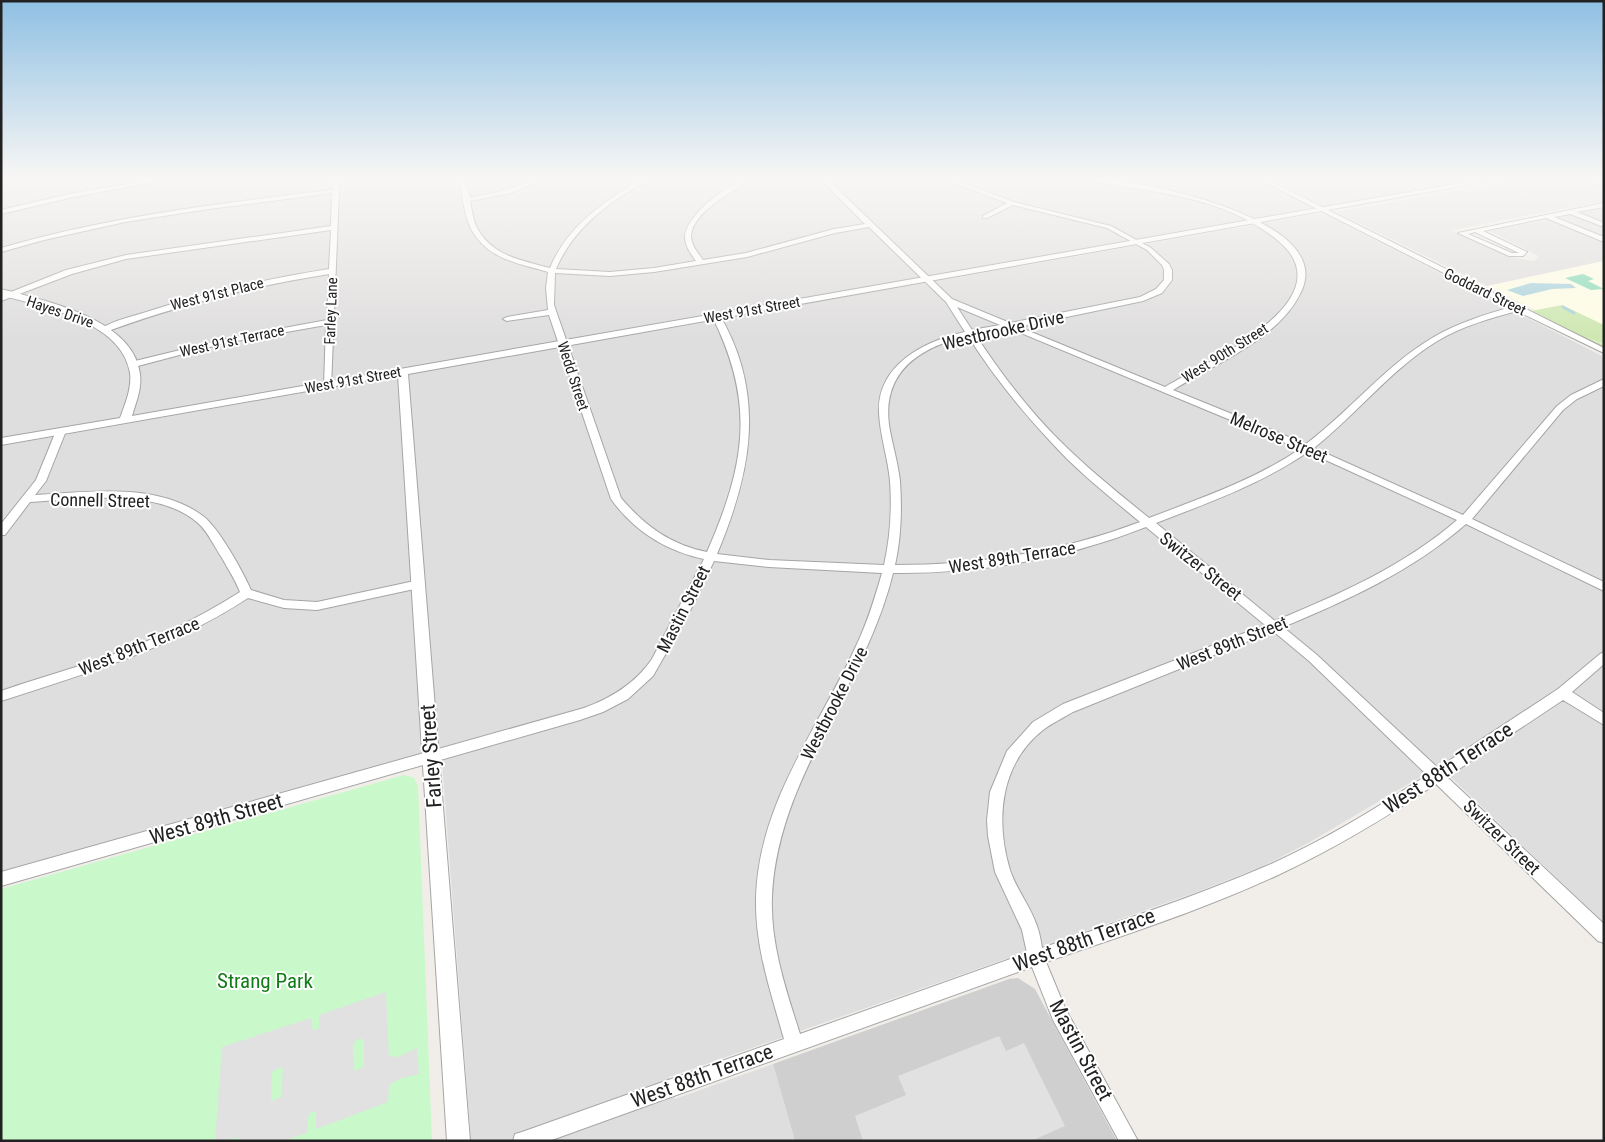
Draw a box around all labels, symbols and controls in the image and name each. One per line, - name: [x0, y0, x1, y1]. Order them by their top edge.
- street label: Goddard Street: [1441, 264, 1529, 320]
- street label: West 91st Place: [169, 274, 265, 314]
- street label: Farley Lane: [321, 277, 341, 345]
- street label: Hayes Drive: [24, 292, 96, 332]
- street label: West 91st Street: [702, 293, 802, 327]
- street label: Westbrooke Drive: [940, 306, 1066, 354]
- street label: West 90th Street: [1179, 319, 1271, 387]
- street label: West 91st Terrace: [178, 321, 286, 361]
- street label: Wedd Street: [553, 339, 593, 413]
- street label: West 91st Street: [303, 363, 403, 397]
- street label: Melrose Street: [1227, 407, 1331, 467]
- street label: Connell Street: [50, 489, 150, 511]
- street label: Switzer Street: [1156, 527, 1246, 605]
- street label: West 89th Terrace: [947, 537, 1077, 577]
- street label: Mastin Street: [652, 562, 714, 656]
- street label: West 89th Street: [1174, 611, 1290, 675]
- street label: West 89th Terrace: [76, 612, 202, 680]
- street label: Westbrooke Drive: [796, 643, 872, 763]
- street label: Farley Street: [415, 704, 447, 808]
- street label: West 88th Terrace: [1379, 717, 1517, 819]
- street label: West 89th Street: [147, 789, 285, 849]
- street label: Switzer Street: [1459, 795, 1545, 879]
- street label: West 88th Terrace: [1010, 903, 1158, 977]
- park label: Strang Park: [217, 969, 314, 993]
- street label: Mastin Street: [1044, 995, 1118, 1105]
- street label: West 88th Terrace: [628, 1039, 776, 1113]

